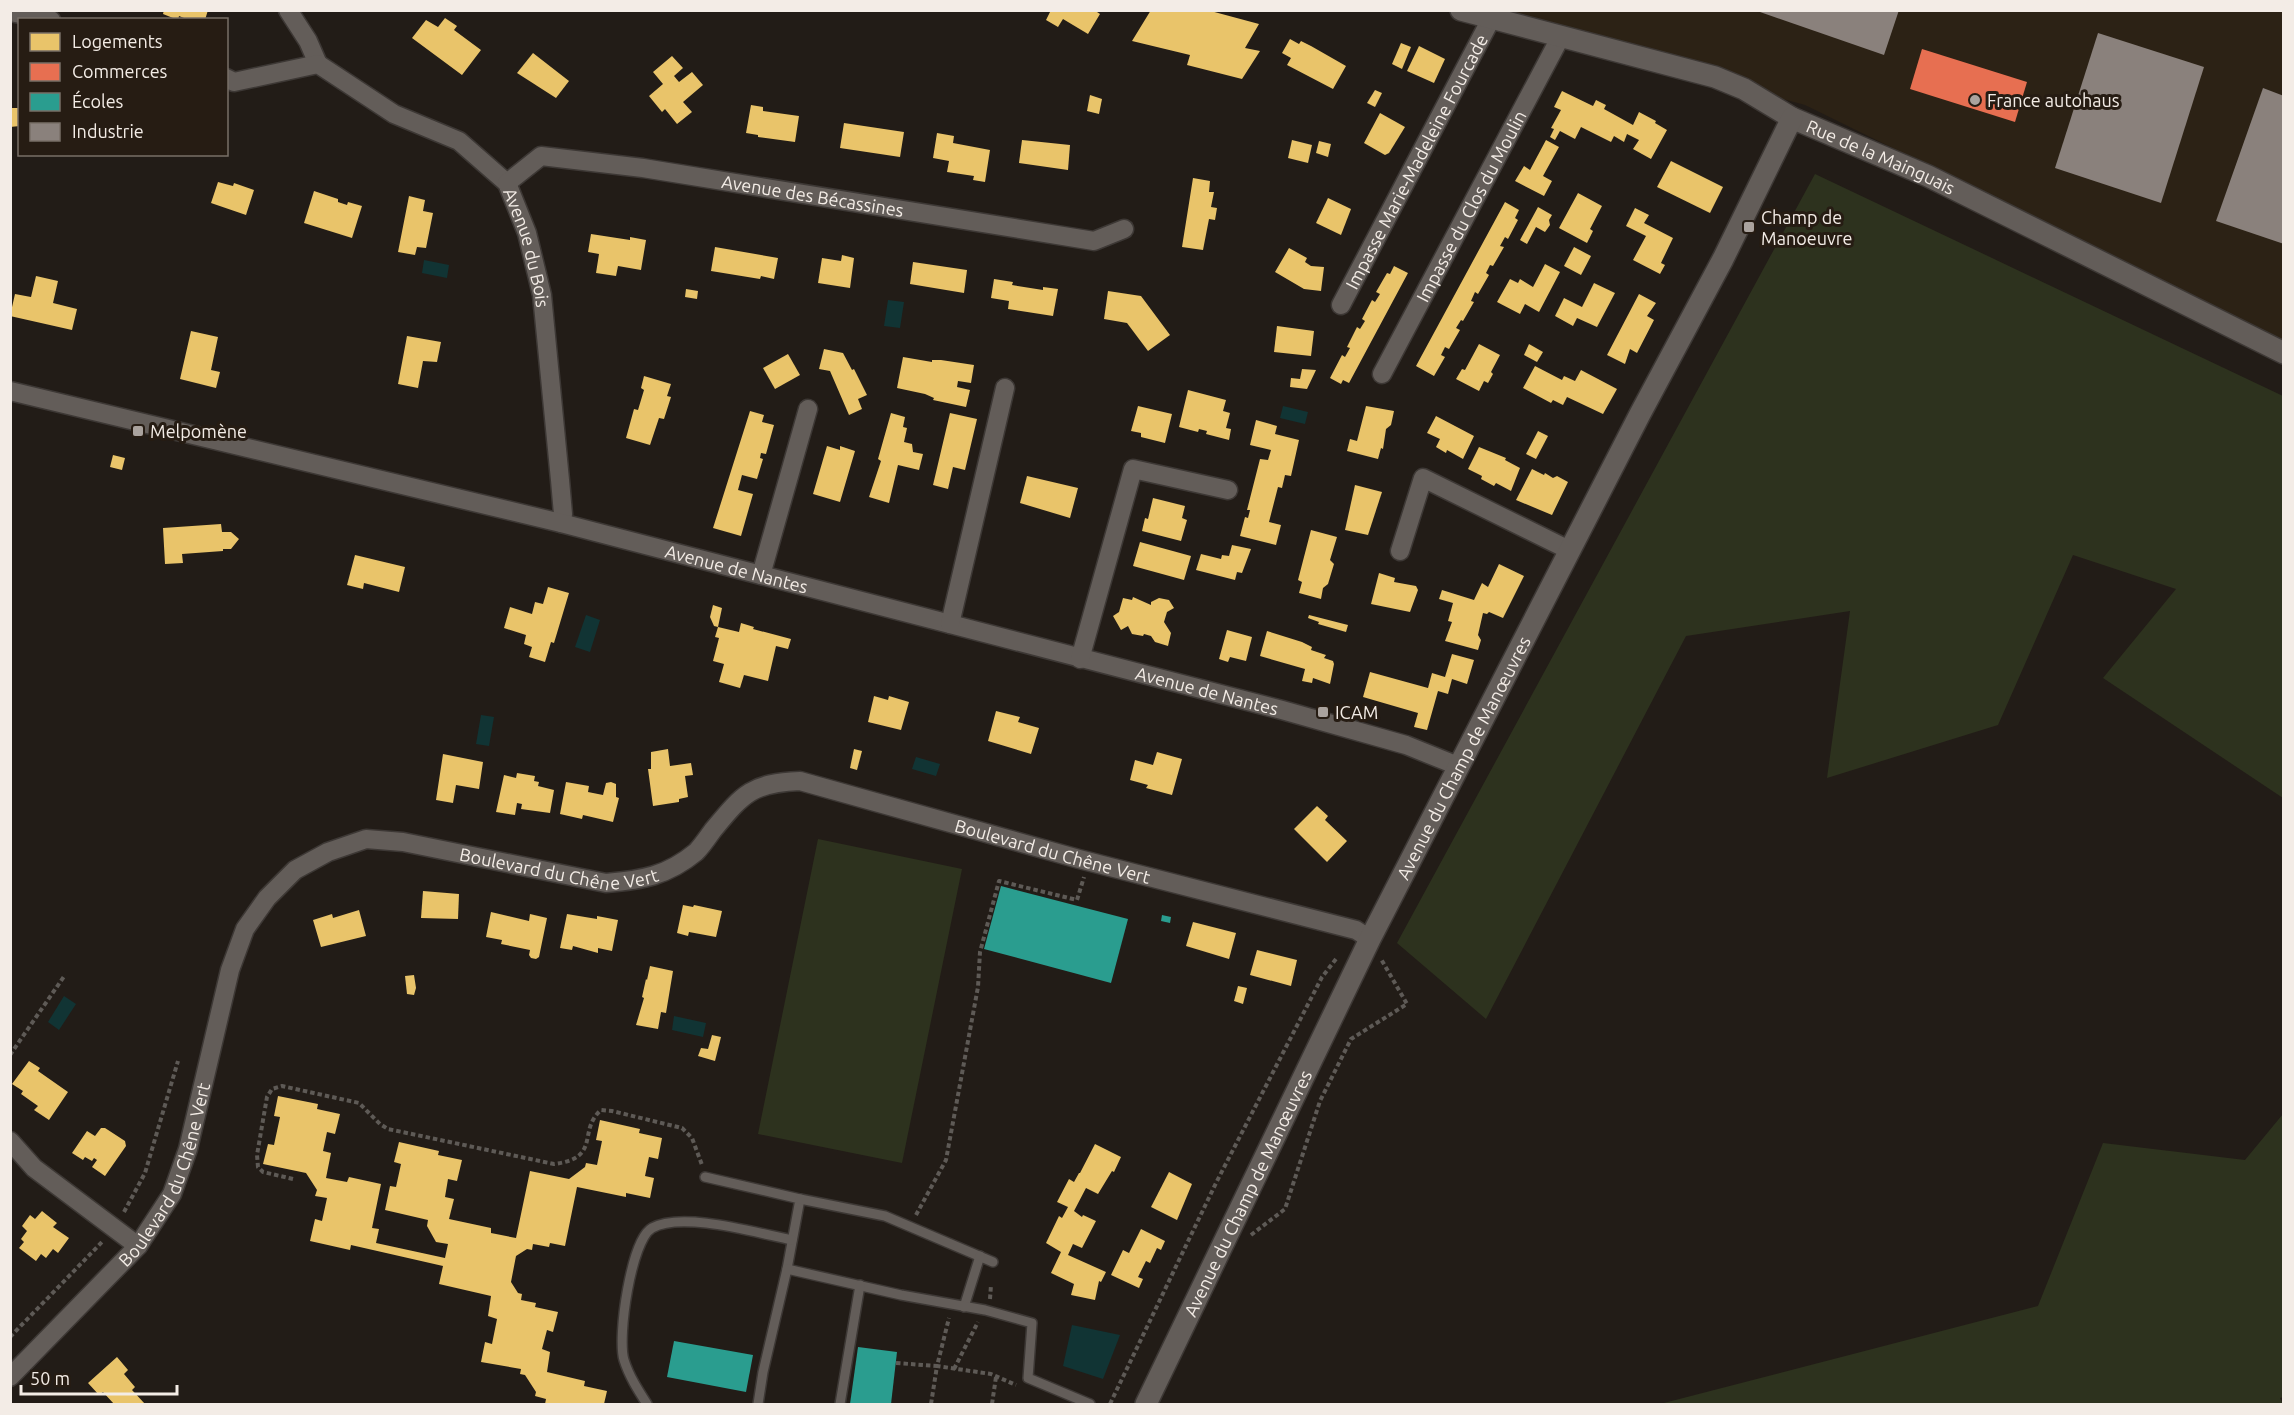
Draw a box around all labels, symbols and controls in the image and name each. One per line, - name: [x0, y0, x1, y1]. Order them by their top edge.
- legend: [18, 18, 228, 156]
- text: Logements: [72, 31, 163, 51]
- street label: Impasse Marie-Madeleine Fourcade: [1341, 31, 1491, 292]
- text: Commerces: [72, 61, 168, 81]
- text: Écoles: [72, 90, 124, 111]
- place label: France autohaus: [1987, 90, 2120, 110]
- marker: France autohaus: [1968, 93, 1982, 107]
- street label: Impasse du Clos du Moulin: [1412, 107, 1530, 305]
- street label: Rue de la Mainguais: [1804, 115, 1959, 198]
- text: Industrie: [72, 121, 144, 141]
- street label: Avenue des Bécassines: [720, 171, 905, 220]
- street label: Avenue du Bois: [500, 185, 553, 308]
- place label: Champ de Manoeuvre: [1761, 207, 1852, 248]
- marker: Champ de Manoeuvre: [1742, 220, 1756, 234]
- place label: Melpomène: [150, 421, 247, 441]
- marker: Melpomène: [131, 424, 145, 438]
- street label: Avenue de Nantes: [663, 541, 810, 597]
- street label: Avenue du Champ de Manœuvres: [1392, 633, 1534, 883]
- street label: Avenue de Nantes: [1134, 663, 1281, 719]
- place label: ICAM: [1335, 702, 1378, 722]
- marker: ICAM: [1316, 705, 1330, 719]
- street label: Boulevard du Chêne Vert: [953, 815, 1152, 887]
- street label: Boulevard du Chêne Vert: [458, 844, 661, 894]
- street label: Avenue du Champ de Manœuvres: [1180, 1067, 1315, 1320]
- street label: Boulevard du Chêne Vert: [114, 1081, 213, 1270]
- scale bar: [21, 1358, 177, 1396]
- text: 50 m: [30, 1368, 70, 1388]

